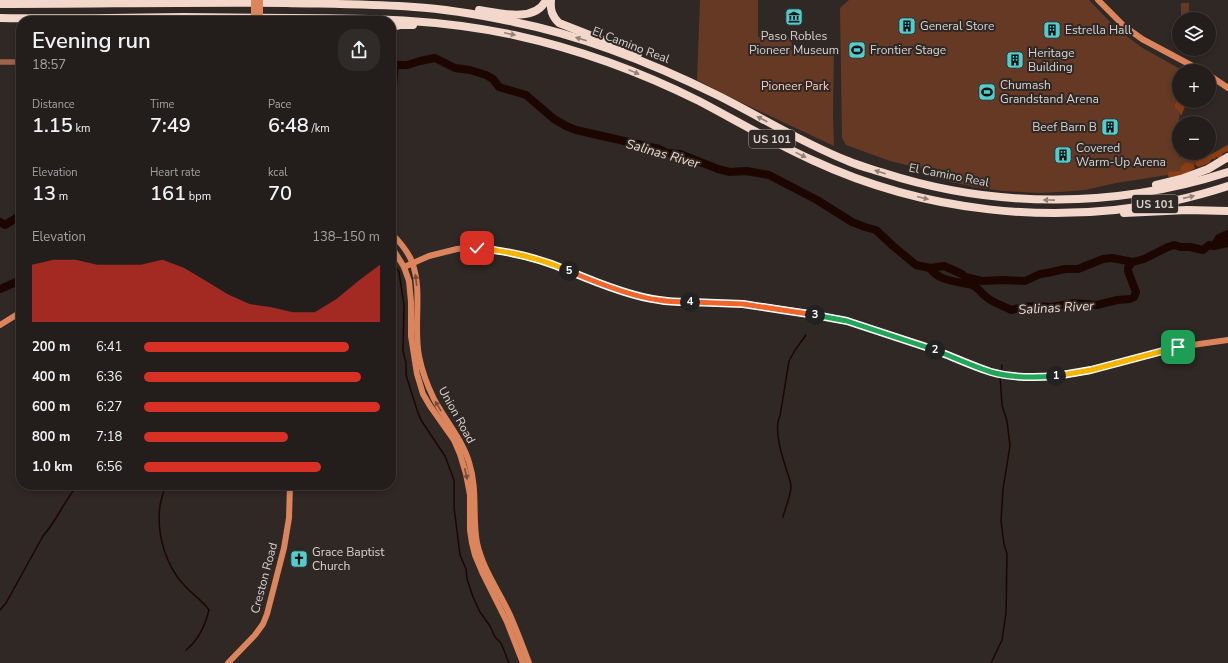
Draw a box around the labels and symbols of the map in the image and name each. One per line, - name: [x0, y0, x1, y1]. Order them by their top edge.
- museum icon: Paso Robles Pioneer Museum: [784, 7, 804, 27]
- building icon: General Store: [897, 16, 917, 36]
- place label: General Store: [920, 18, 994, 34]
- building icon: Estrella Hall: [1042, 20, 1062, 40]
- place label: Estrella Hall: [1065, 22, 1132, 38]
- street label: El Camino Real: [590, 23, 672, 67]
- place label: Paso Robles Pioneer Museum: [749, 28, 839, 58]
- one-way arrow: [504, 32, 516, 38]
- one-way arrow: [574, 36, 586, 42]
- sports icon: Frontier Stage: [847, 40, 867, 60]
- place label: Frontier Stage: [870, 42, 946, 58]
- place label: Heritage Building: [1028, 45, 1075, 75]
- building icon: Heritage Building: [1005, 50, 1025, 70]
- one-way arrow: [629, 69, 640, 75]
- place label: Chumash Grandstand Arena: [1000, 77, 1099, 107]
- park label: Pioneer Park: [761, 78, 830, 94]
- sports icon: Chumash Grandstand Arena: [977, 82, 997, 102]
- one-way arrow: [756, 116, 768, 123]
- building icon: Beef Barn B: [1100, 117, 1120, 137]
- place label: Beef Barn B: [1032, 119, 1097, 135]
- road number: US 101: [749, 130, 795, 148]
- water label: Salinas River: [624, 135, 702, 173]
- place label: Covered Warm-Up Arena: [1076, 140, 1166, 170]
- building icon: Covered Warm-Up Arena: [1053, 145, 1073, 165]
- one-way arrow: [795, 152, 806, 158]
- street label: El Camino Real: [907, 159, 991, 191]
- one-way arrow: [874, 169, 886, 175]
- one-way arrow: [1183, 194, 1195, 200]
- one-way arrow: [917, 195, 929, 201]
- road number: US 101: [1132, 195, 1178, 213]
- one-way arrow: [1043, 196, 1055, 203]
- pin: [460, 231, 494, 265]
- pin: 5: [559, 261, 579, 281]
- one-way arrow: [413, 274, 419, 286]
- pin: 4: [680, 292, 700, 312]
- water label: Salinas River: [1018, 297, 1095, 319]
- pin: 3: [805, 305, 825, 325]
- pin: [1161, 330, 1195, 364]
- pin: 2: [925, 340, 945, 360]
- pin: 1: [1046, 366, 1066, 386]
- street label: Union Road: [435, 384, 479, 446]
- one-way arrow: [434, 401, 442, 411]
- one-way arrow: [463, 468, 469, 480]
- street label: Creston Road: [247, 541, 281, 615]
- place label: Grace Baptist Church: [312, 544, 385, 574]
- church icon: Grace Baptist Church: [289, 549, 309, 569]

